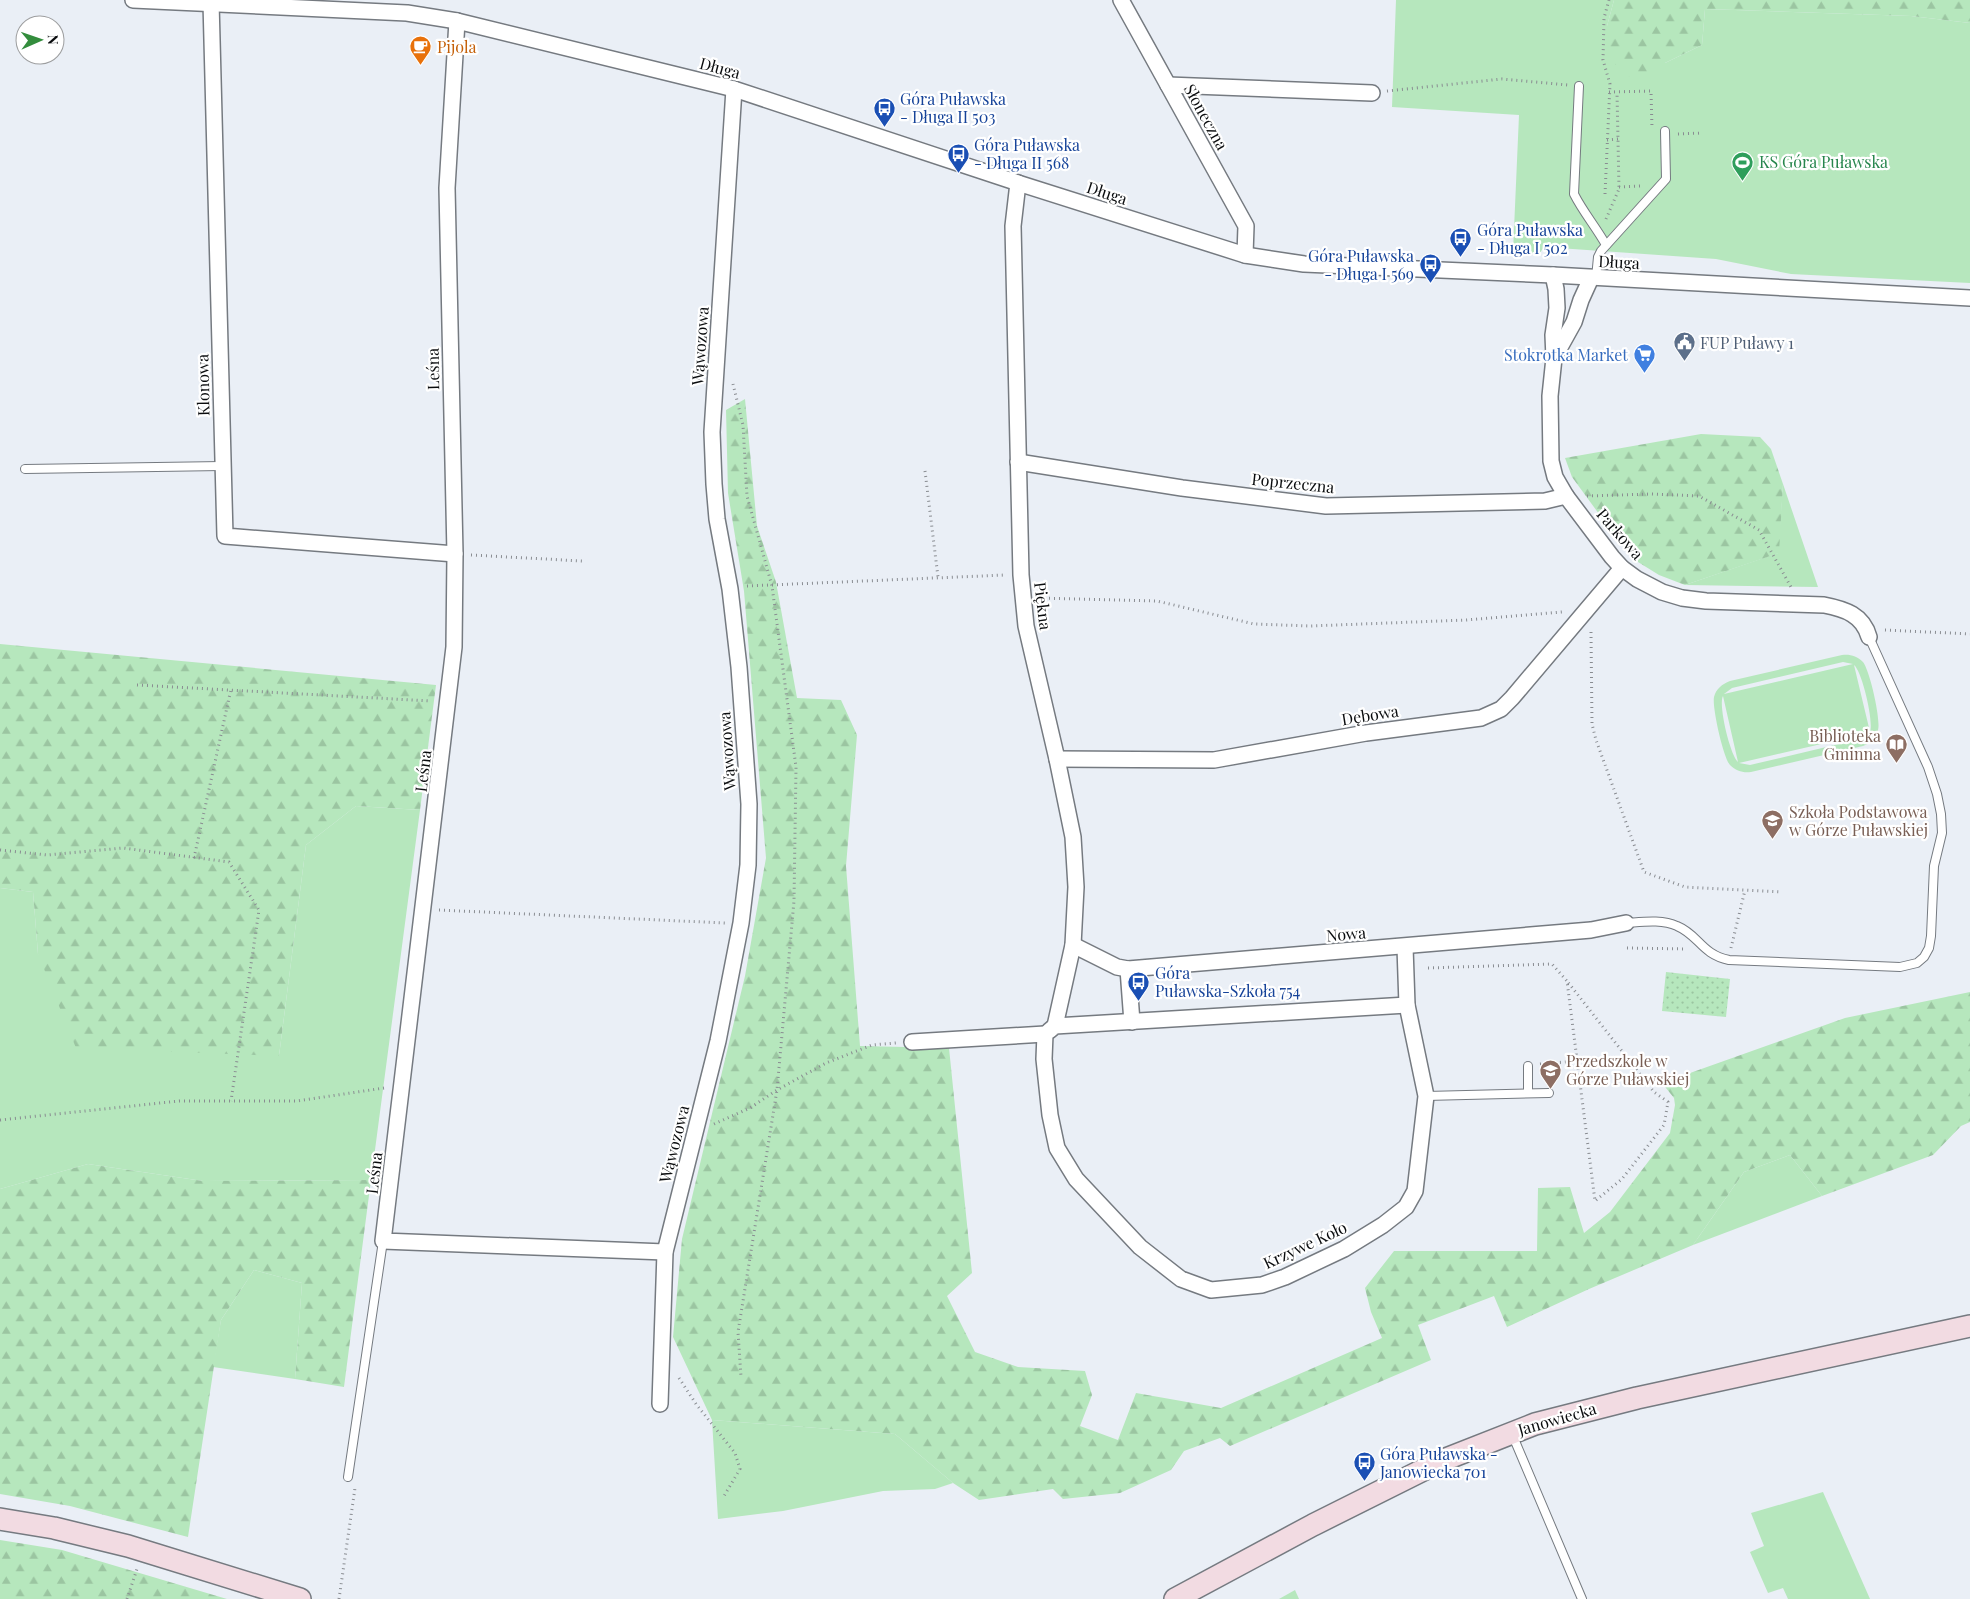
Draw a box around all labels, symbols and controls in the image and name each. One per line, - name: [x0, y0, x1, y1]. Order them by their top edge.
- north arrow: [15, 15, 65, 65]
- text: N: [44, 34, 63, 45]
- cafe icon: Pijola: [409, 35, 433, 66]
- place label: Pijola: [437, 36, 477, 57]
- street label: Długa: [697, 52, 743, 83]
- street label: Słoneczna: [1180, 80, 1233, 154]
- place label: Góra Puławska - Długa II 503: [900, 88, 1006, 127]
- bus stop icon: Góra Puławska - Długa II 503: [872, 96, 896, 127]
- place label: Góra Puławska - Długa II 568: [974, 134, 1080, 173]
- bus stop icon: Góra Puławska - Długa II 568: [946, 142, 970, 173]
- sports icon: KS Góra Puławska: [1731, 150, 1755, 181]
- place label: KS Góra Puławska: [1759, 151, 1888, 172]
- street label: Długa: [1084, 176, 1130, 209]
- place label: Góra Puławska - Długa I 502: [1477, 219, 1583, 258]
- bus stop icon: Góra Puławska - Długa I 502: [1449, 227, 1473, 258]
- place label: Góra Puławska - Długa I 569: [1308, 245, 1414, 284]
- street label: Długa: [1598, 250, 1640, 273]
- bus stop icon: Góra Puławska - Długa I 569: [1418, 253, 1442, 284]
- street label: Wąwozowa: [686, 306, 713, 387]
- public building icon: FUP Puławy 1: [1672, 331, 1696, 362]
- place label: FUP Puławy 1: [1700, 332, 1794, 353]
- supermarket icon: Stokrotka Market: [1632, 343, 1656, 374]
- place label: Stokrotka Market: [1504, 344, 1628, 365]
- street label: Leśna: [422, 348, 443, 390]
- street label: Klonowa: [191, 354, 214, 416]
- street label: Poprzeczna: [1251, 468, 1335, 497]
- street label: Parkowa: [1592, 504, 1648, 564]
- street label: Piękna: [1030, 581, 1057, 631]
- street label: Dębowa: [1340, 700, 1400, 729]
- street label: Wąwozowa: [713, 711, 740, 792]
- place label: Biblioteka Gminna: [1809, 725, 1881, 764]
- library icon: Biblioteka Gminna: [1885, 733, 1909, 764]
- street label: Leśna: [410, 749, 435, 793]
- place label: Szkoła Podstawowa w Górze Puławskiej: [1789, 801, 1928, 840]
- school or university icon: Szkoła Podstawowa w Górze Puławskiej: [1761, 809, 1785, 840]
- street label: Nowa: [1325, 921, 1367, 946]
- place label: Góra Puławska-Szkoła 754: [1155, 962, 1301, 1001]
- bus stop icon: Góra Puławska-Szkoła 754: [1127, 970, 1151, 1001]
- place label: Przedszkole w Górze Puławskiej: [1566, 1050, 1689, 1089]
- school or university icon: Przedszkole w Górze Puławskiej: [1538, 1058, 1562, 1089]
- street label: Wąwozowa: [654, 1103, 693, 1186]
- street label: Leśna: [361, 1151, 386, 1195]
- street label: Krzywe Koło: [1260, 1216, 1350, 1273]
- street label: Janowiecka: [1514, 1397, 1598, 1440]
- place label: Góra Puławska - Janowiecka 701: [1379, 1443, 1498, 1482]
- bus stop icon: Góra Puławska - Janowiecka 701: [1352, 1451, 1376, 1482]

